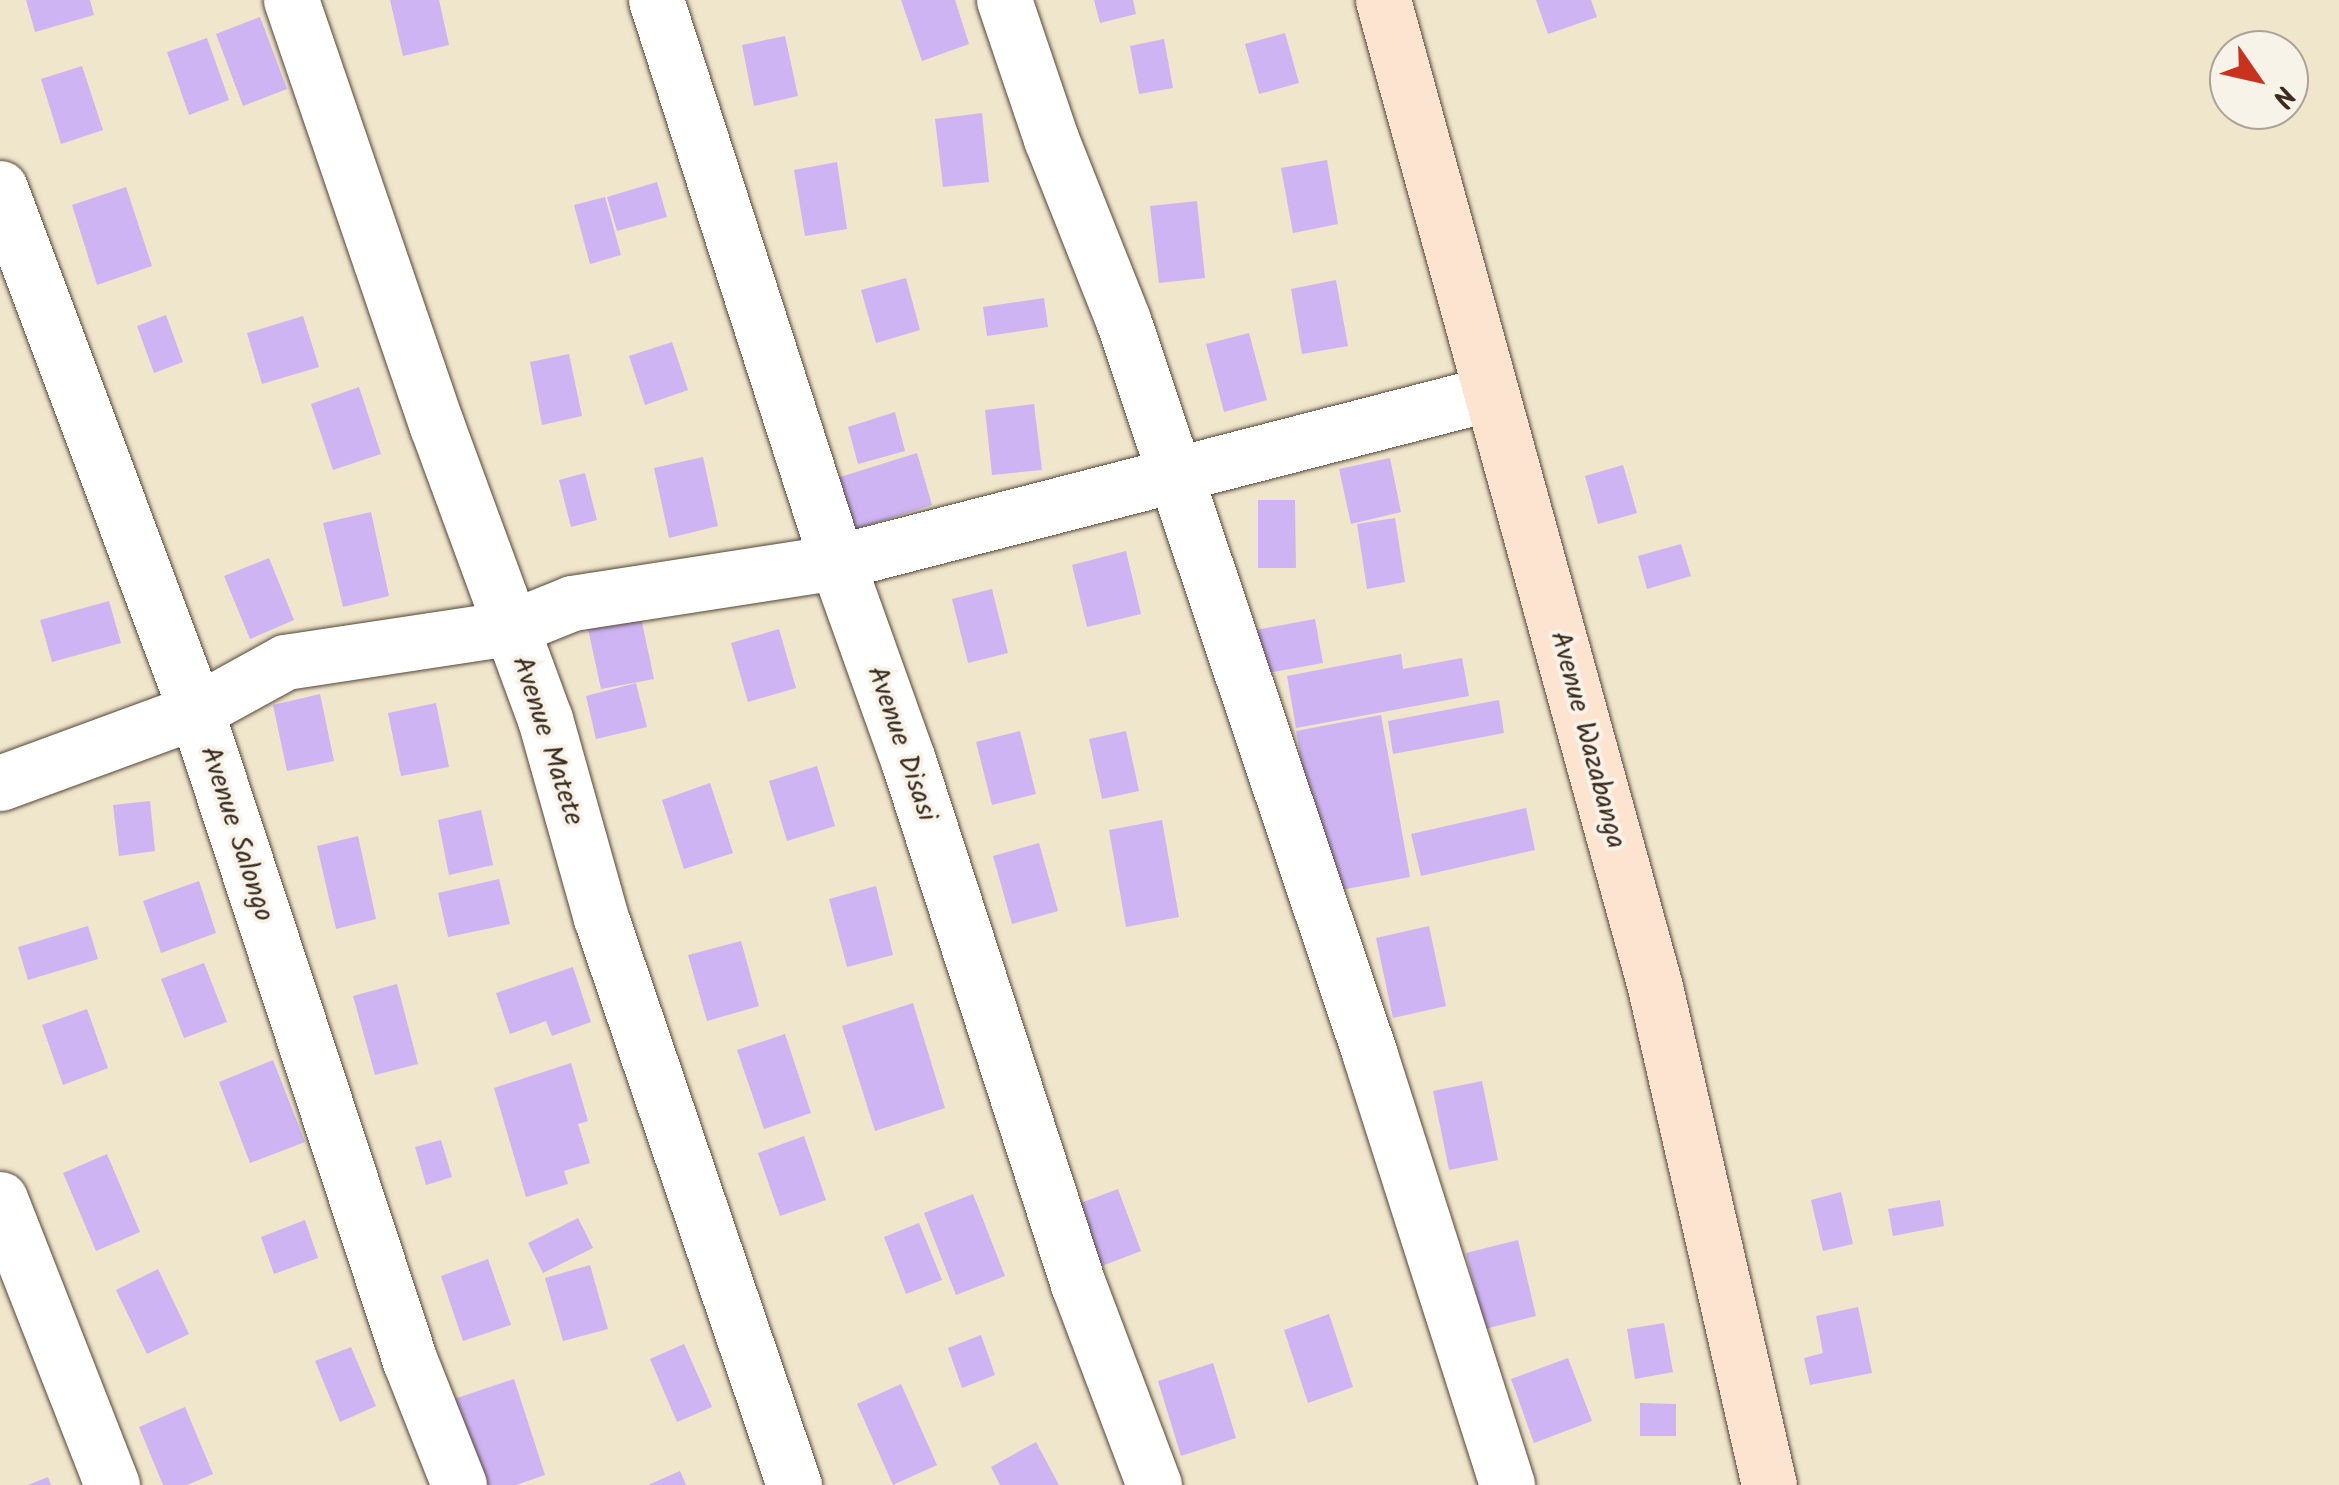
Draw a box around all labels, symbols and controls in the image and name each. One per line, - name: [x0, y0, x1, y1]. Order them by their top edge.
- north arrow: [2209, 30, 2309, 130]
- text: N: [2259, 76, 2306, 116]
- street label: Avenue Wazabanga: [1542, 628, 1632, 852]
- street label: Avenue Matete: [504, 652, 590, 830]
- street label: Avenue Disasi: [859, 662, 943, 826]
- street label: Avenue Salongo: [192, 742, 280, 926]

